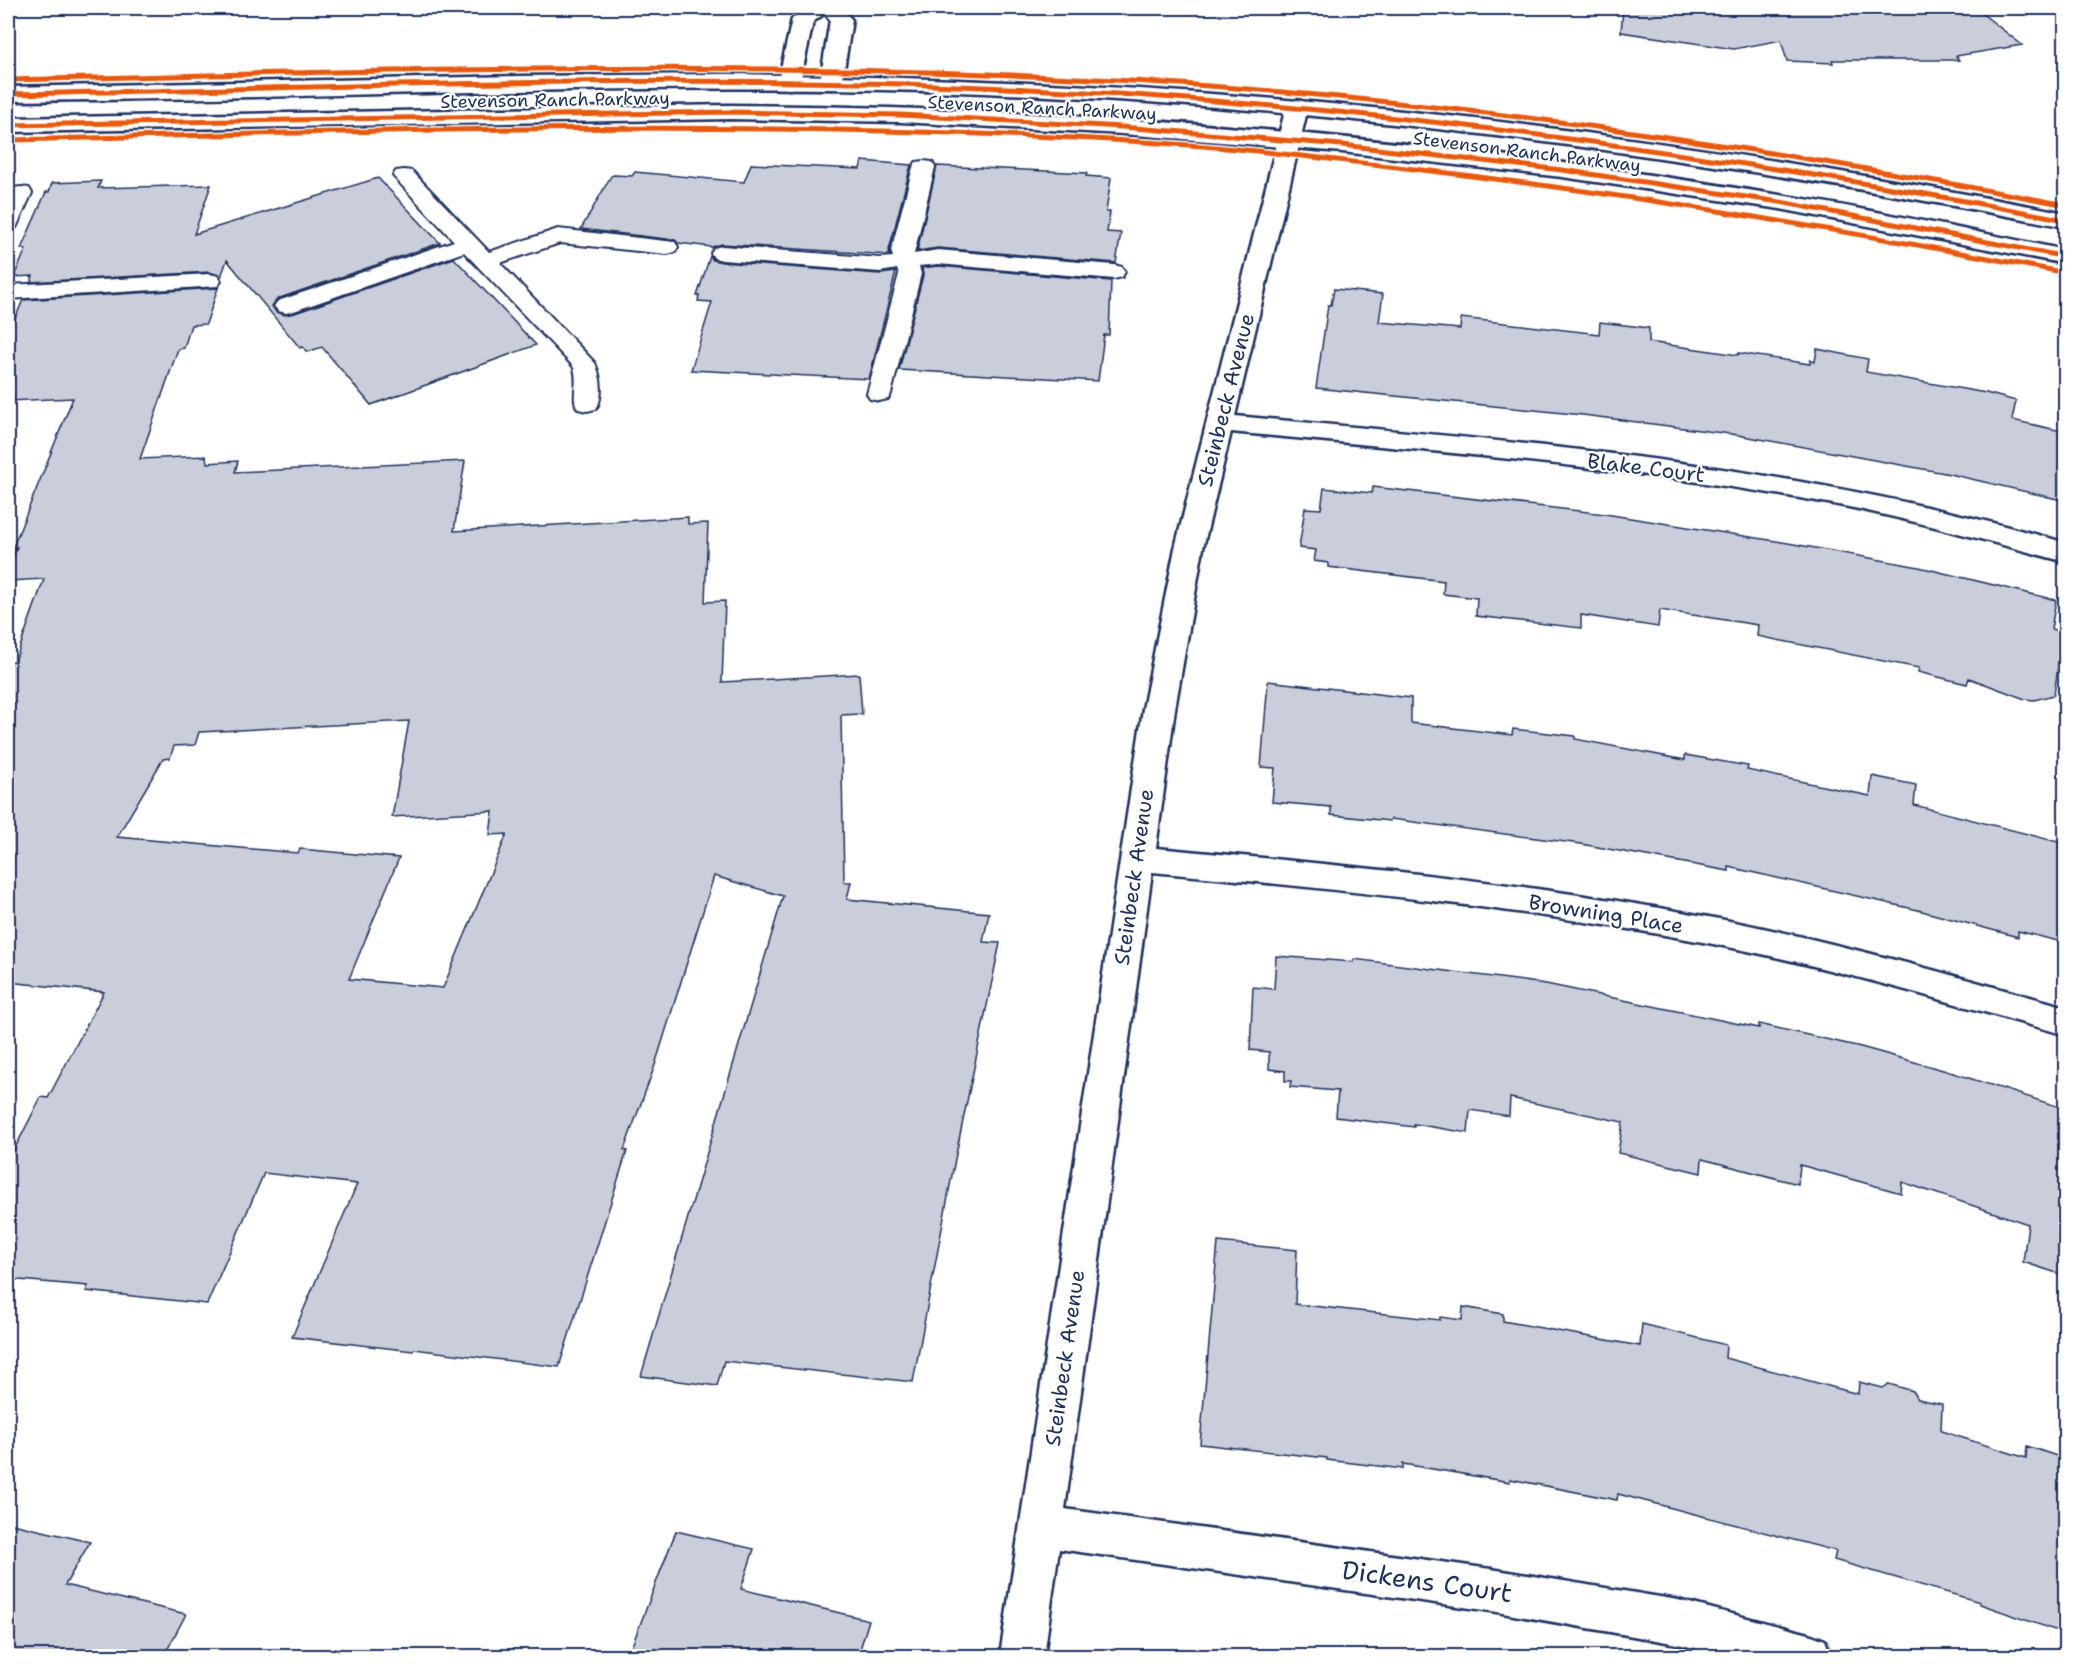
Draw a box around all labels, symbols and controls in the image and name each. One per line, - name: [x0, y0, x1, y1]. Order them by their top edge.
- street label: Stevenson Ranch Parkway: [440, 86, 670, 114]
- street label: Stevenson Ranch Parkway: [927, 90, 1157, 126]
- street label: Stevenson Ranch Parkway: [1412, 126, 1642, 178]
- street label: Steinbeck Avenue: [1191, 310, 1261, 490]
- street label: Blake Court: [1586, 447, 1706, 489]
- street label: Steinbeck Avenue: [1108, 787, 1160, 967]
- street label: Browning Place: [1527, 888, 1685, 940]
- street label: Steinbeck Avenue: [1039, 1268, 1091, 1448]
- street label: Dickens Court: [1340, 1552, 1514, 1610]

